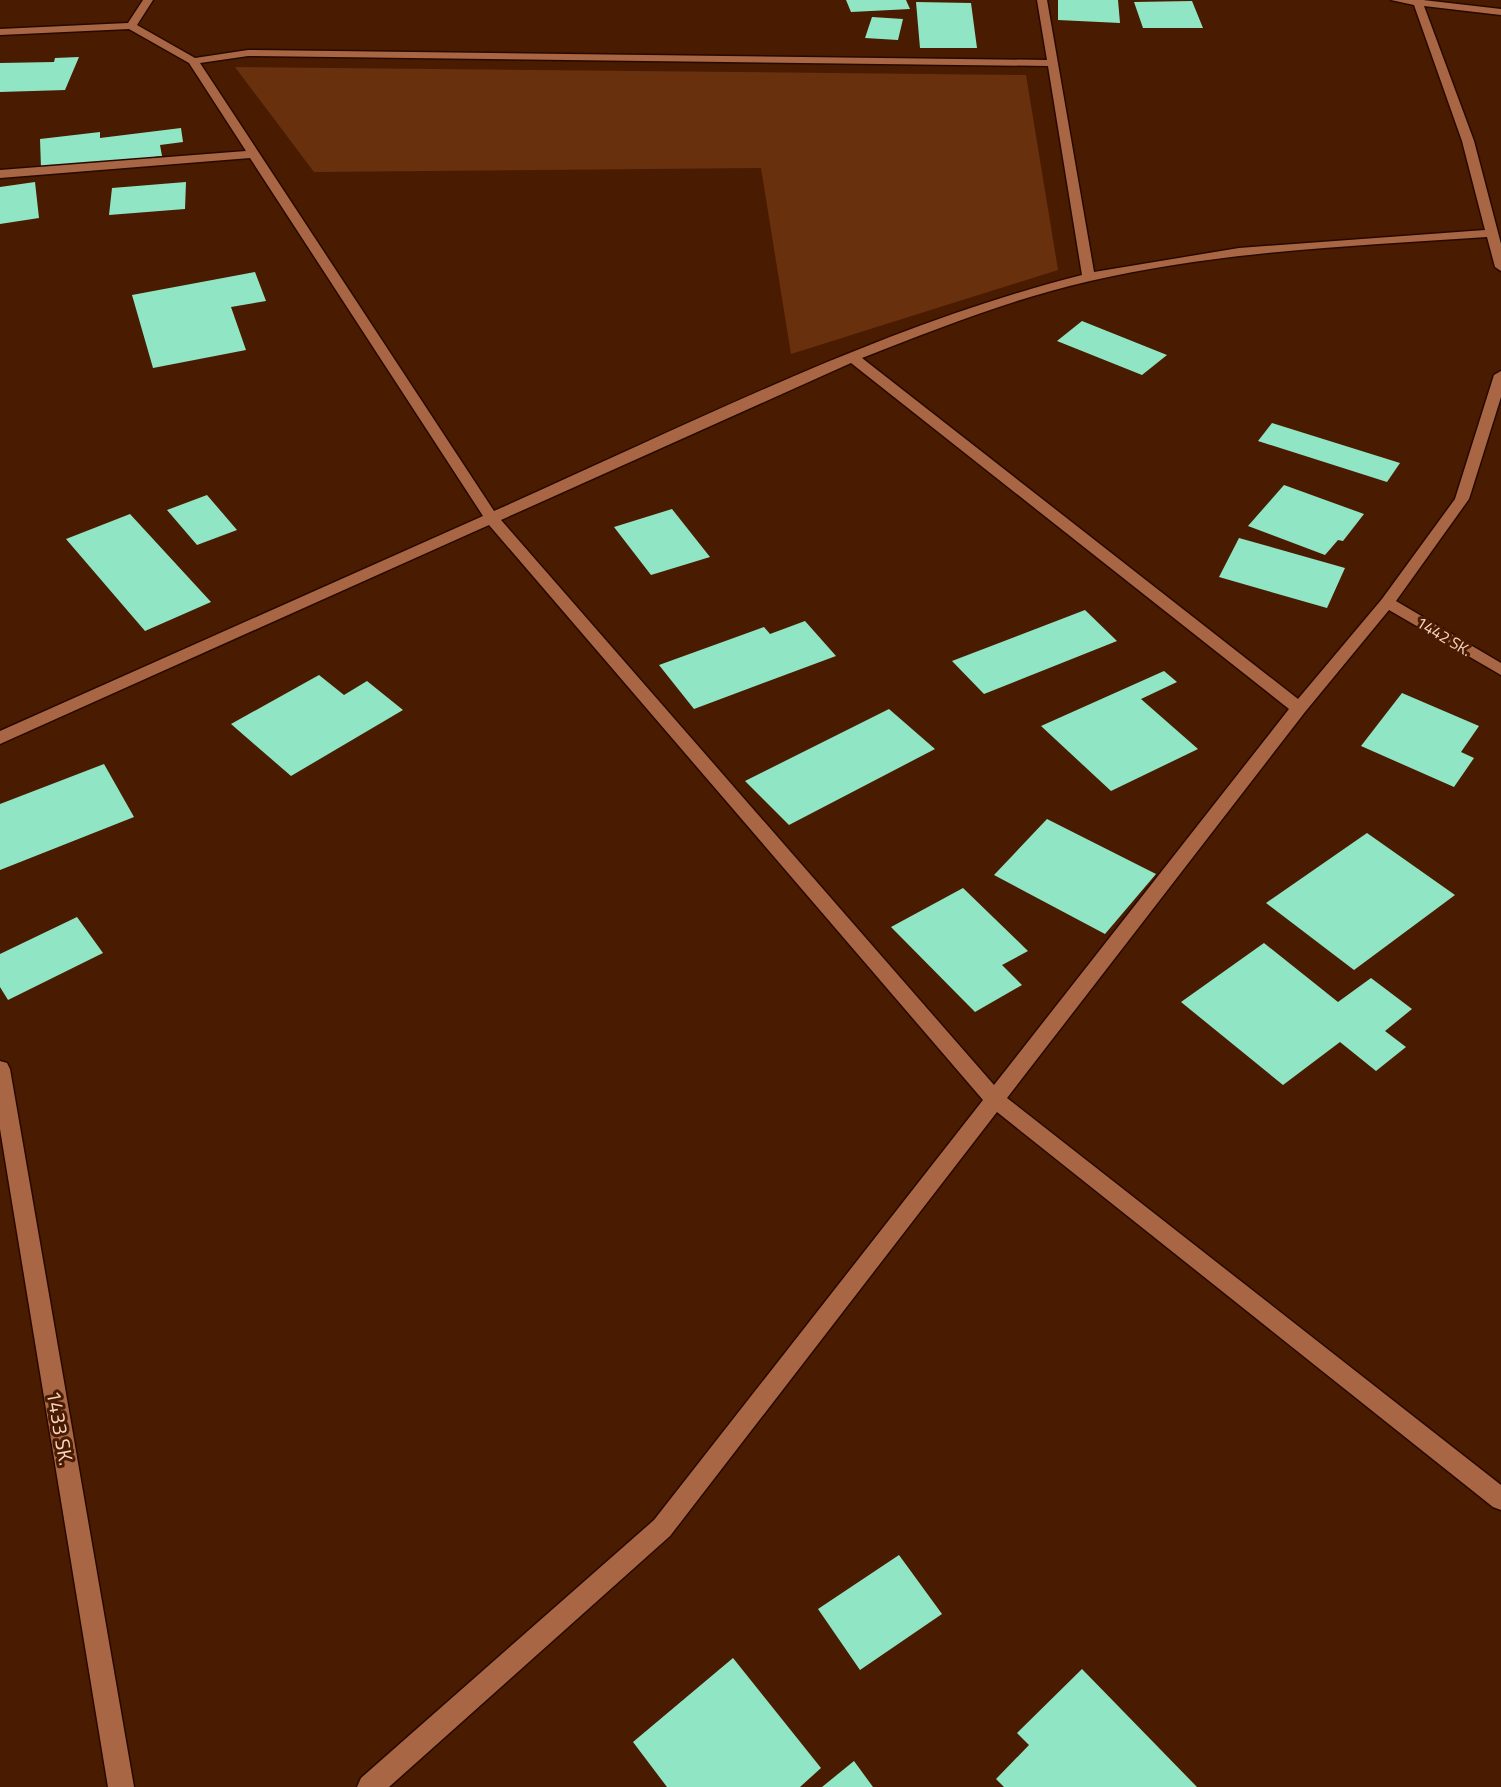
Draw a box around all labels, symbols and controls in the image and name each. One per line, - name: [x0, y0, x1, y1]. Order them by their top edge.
- street label: 1442 SK.: [1412, 610, 1476, 662]
- street label: 1433 SK.: [39, 1388, 82, 1468]

